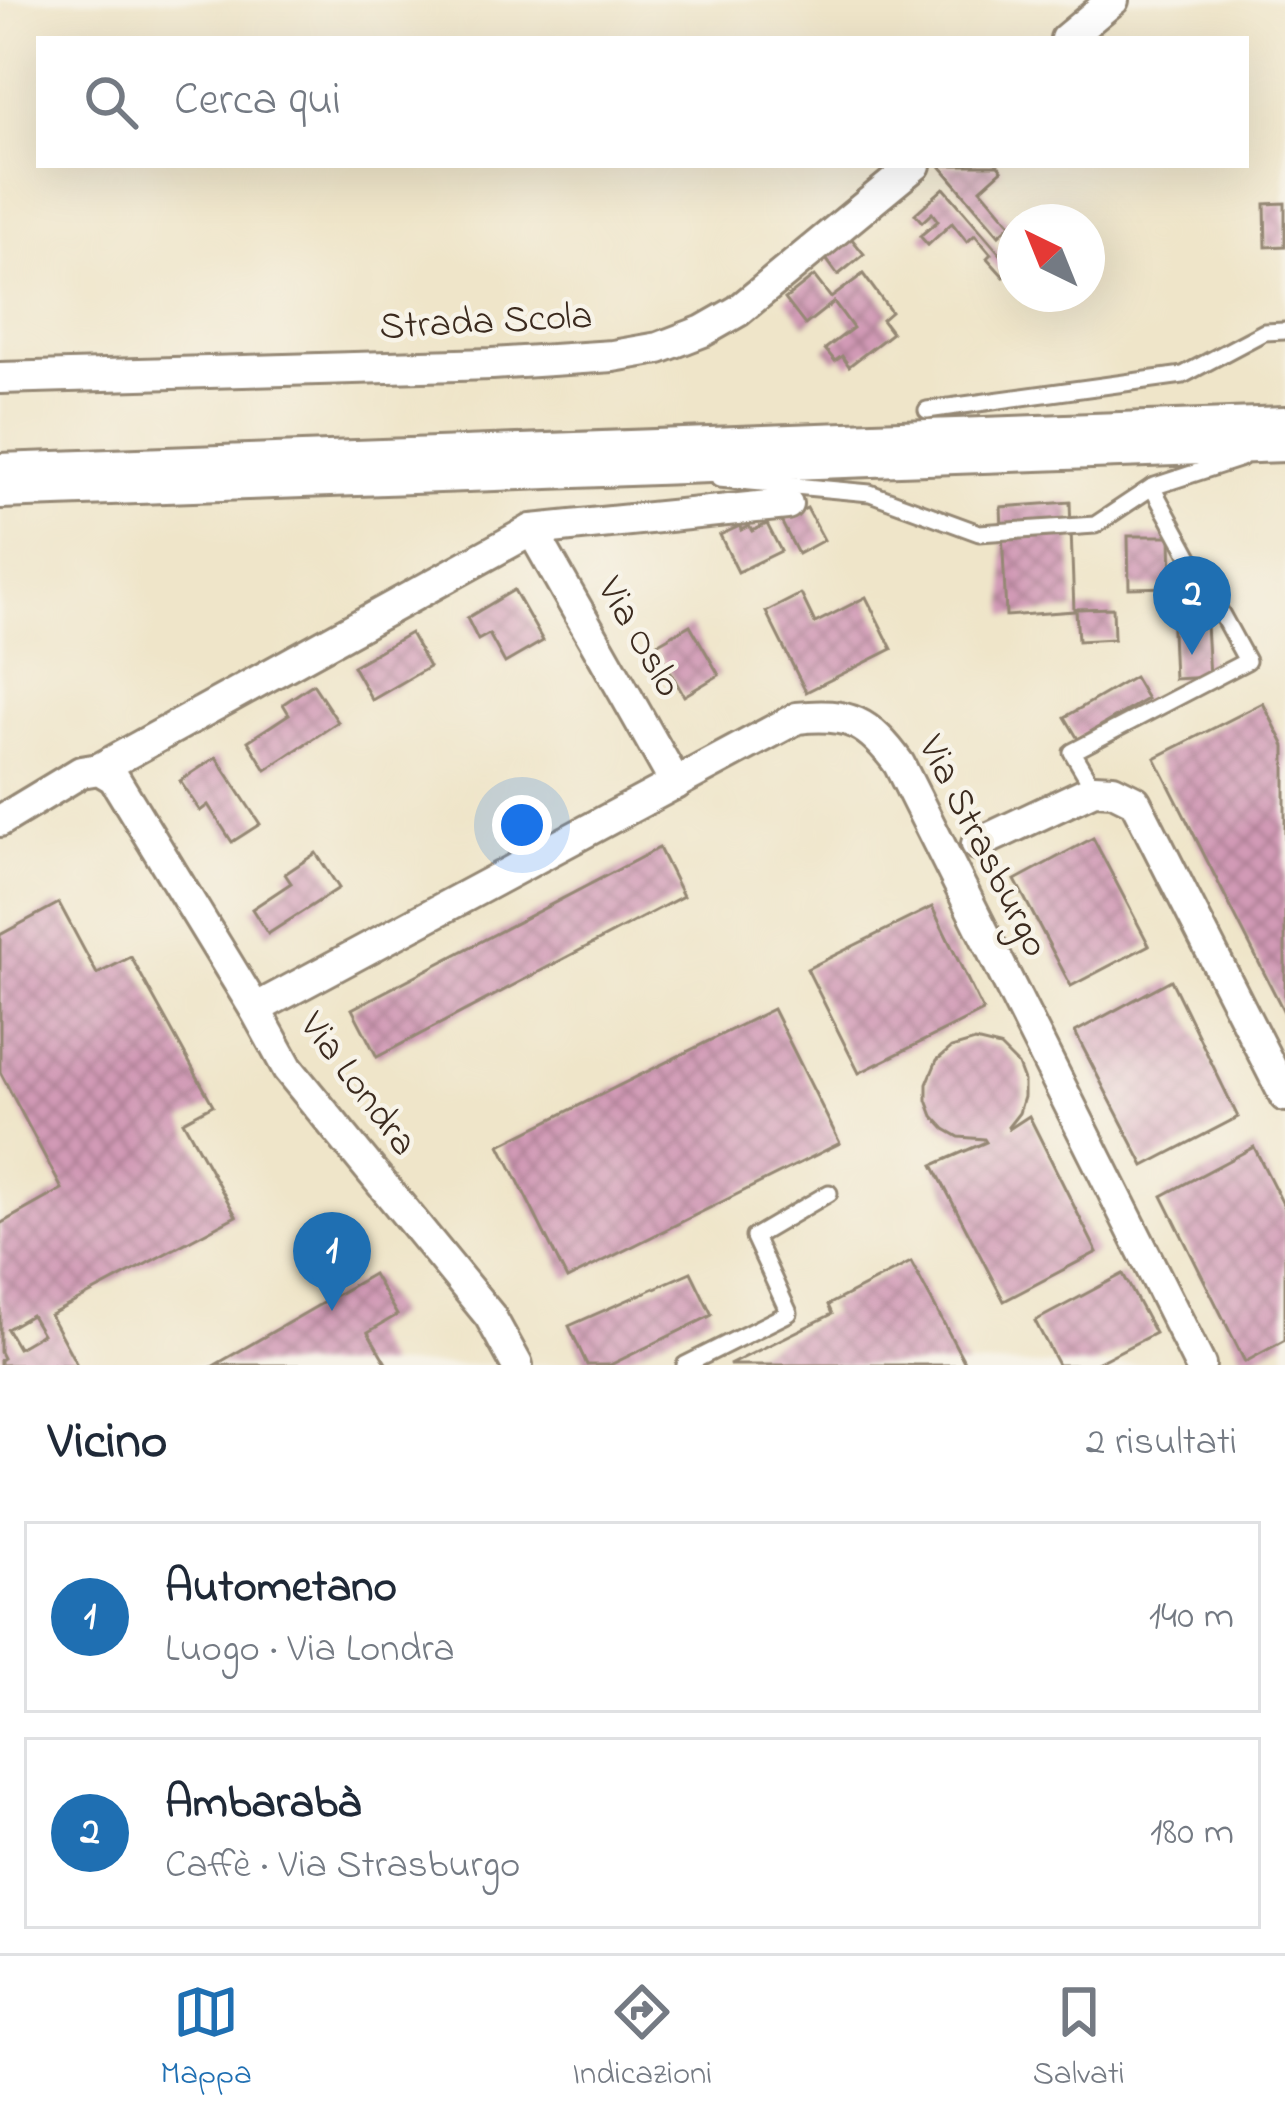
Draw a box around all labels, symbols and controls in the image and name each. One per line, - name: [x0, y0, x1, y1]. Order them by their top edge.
- search box: [36, 36, 1249, 168]
- icon: search: [78, 69, 144, 135]
- text: Cerca qui: [174, 69, 341, 135]
- north arrow: [997, 204, 1105, 312]
- street label: Strada Scola: [378, 289, 594, 357]
- pin: 2: [1153, 556, 1231, 655]
- street label: Via Oslo: [580, 566, 695, 709]
- street label: Via Strasburgo: [901, 725, 1062, 968]
- your location: [492, 795, 552, 855]
- street label: Via Londra: [283, 1000, 430, 1169]
- pin: 1: [293, 1212, 371, 1311]
- text: Vicino: [48, 1406, 167, 1481]
- text: 2 risultati: [1086, 1415, 1237, 1472]
- text: Autometano: [165, 1556, 397, 1622]
- text: 1: [84, 1589, 96, 1646]
- text: 140 m: [1149, 1589, 1234, 1646]
- text: Luogo · Via Londra: [165, 1622, 455, 1679]
- text: Ambarabà: [165, 1772, 360, 1838]
- text: 2: [80, 1805, 100, 1862]
- text: 180 m: [1150, 1805, 1234, 1862]
- text: Caffè · Via Strasburgo: [165, 1838, 520, 1895]
- tab: Mappa: [160, 1979, 252, 2099]
- tab: Indicazioni: [572, 1979, 712, 2099]
- tab: Salvati: [1033, 1979, 1125, 2099]

